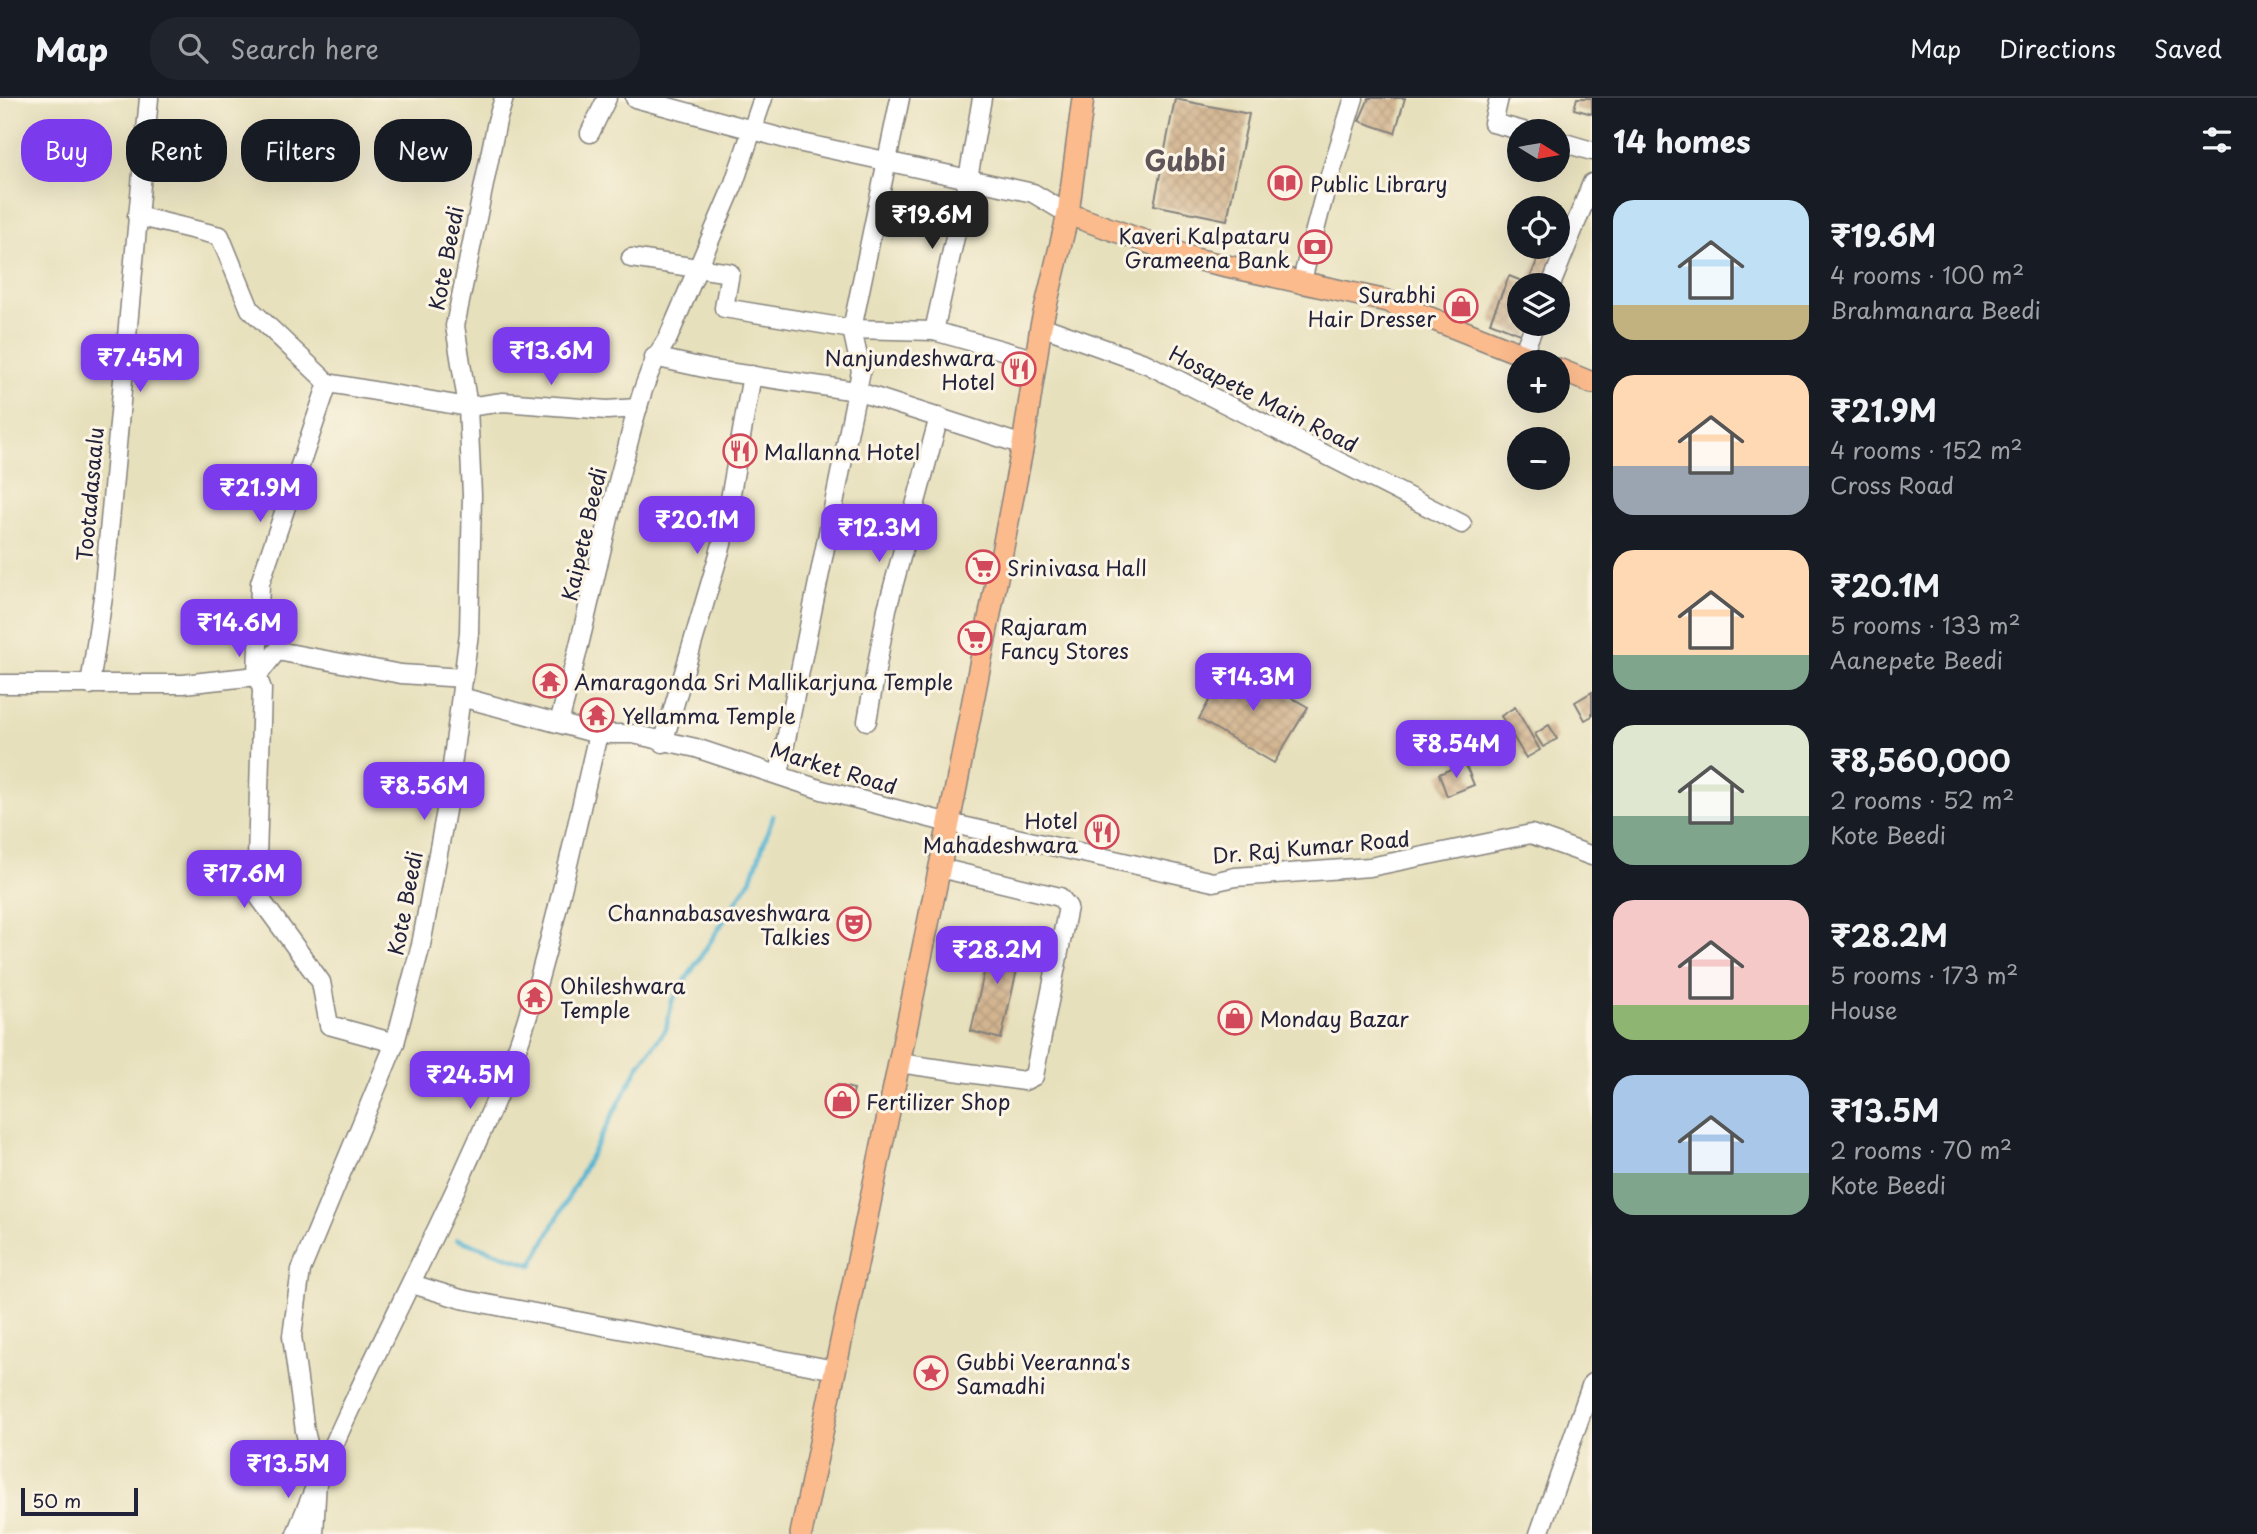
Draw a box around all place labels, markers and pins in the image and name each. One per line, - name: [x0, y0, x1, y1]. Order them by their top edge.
- library icon: Public Library: [1266, 164, 1304, 202]
- place label: Public Library: [1310, 167, 1448, 199]
- pin: ₹19.6M: [875, 192, 989, 251]
- place label: Kaveri Kalpataru Grameena Bank: [1119, 219, 1290, 275]
- bank icon: Kaveri Kalpataru Grameena Bank: [1296, 228, 1334, 266]
- place label: Surabhi Hair Dresser: [1308, 278, 1436, 334]
- shop icon: Surabhi Hair Dresser: [1442, 287, 1480, 325]
- pin: ₹13.6M: [494, 328, 608, 387]
- pin: ₹7.45M: [83, 334, 197, 394]
- place label: Nanjundeshwara Hotel: [825, 341, 996, 397]
- restaurant icon: Nanjundeshwara Hotel: [1000, 350, 1038, 388]
- restaurant icon: Mallanna Hotel: [721, 432, 759, 470]
- place label: Mallanna Hotel: [764, 435, 920, 467]
- pin: ₹21.9M: [203, 464, 317, 524]
- pin: ₹20.1M: [640, 496, 754, 556]
- pin: ₹12.3M: [822, 504, 936, 564]
- supermarket icon: Srinivasa Hall: [964, 548, 1002, 586]
- place label: Srinivasa Hall: [1007, 551, 1147, 583]
- pin: ₹14.6M: [182, 600, 296, 659]
- place label: Rajaram Fancy Stores: [1000, 610, 1129, 666]
- supermarket icon: Rajaram Fancy Stores: [956, 619, 994, 657]
- pin: ₹14.3M: [1196, 654, 1310, 713]
- temple icon: Amaragonda Sri Mallikarjuna Temple: [531, 662, 569, 700]
- place label: Amaragonda Sri Mallikarjuna Temple: [574, 665, 953, 697]
- temple icon: Yellamma Temple: [578, 696, 616, 734]
- place label: Yellamma Temple: [622, 699, 796, 731]
- pin: ₹8.54M: [1399, 720, 1513, 780]
- pin: ₹8.56M: [367, 762, 481, 822]
- place label: Hotel Mahadeshwara: [923, 804, 1079, 860]
- restaurant icon: Hotel Mahadeshwara: [1083, 813, 1121, 851]
- pin: ₹17.6M: [187, 850, 301, 910]
- place label: Channabasaveshwara Talkies: [607, 896, 831, 952]
- theatre icon: Channabasaveshwara Talkies: [835, 905, 873, 943]
- pin: ₹28.2M: [940, 926, 1054, 986]
- place label: Ohileshwara Temple: [560, 969, 686, 1025]
- temple icon: Ohileshwara Temple: [516, 978, 554, 1016]
- shop icon: Monday Bazar: [1216, 999, 1254, 1037]
- place label: Monday Bazar: [1260, 1002, 1409, 1034]
- pin: ₹24.5M: [413, 1052, 527, 1111]
- shop icon: Fertilizer Shop: [823, 1082, 861, 1120]
- place label: Fertilizer Shop: [866, 1085, 1010, 1117]
- place label: Gubbi Veeranna's Samadhi: [956, 1345, 1130, 1401]
- place icon: Gubbi Veeranna's Samadhi: [912, 1354, 950, 1392]
- pin: ₹13.5M: [231, 1440, 345, 1500]

